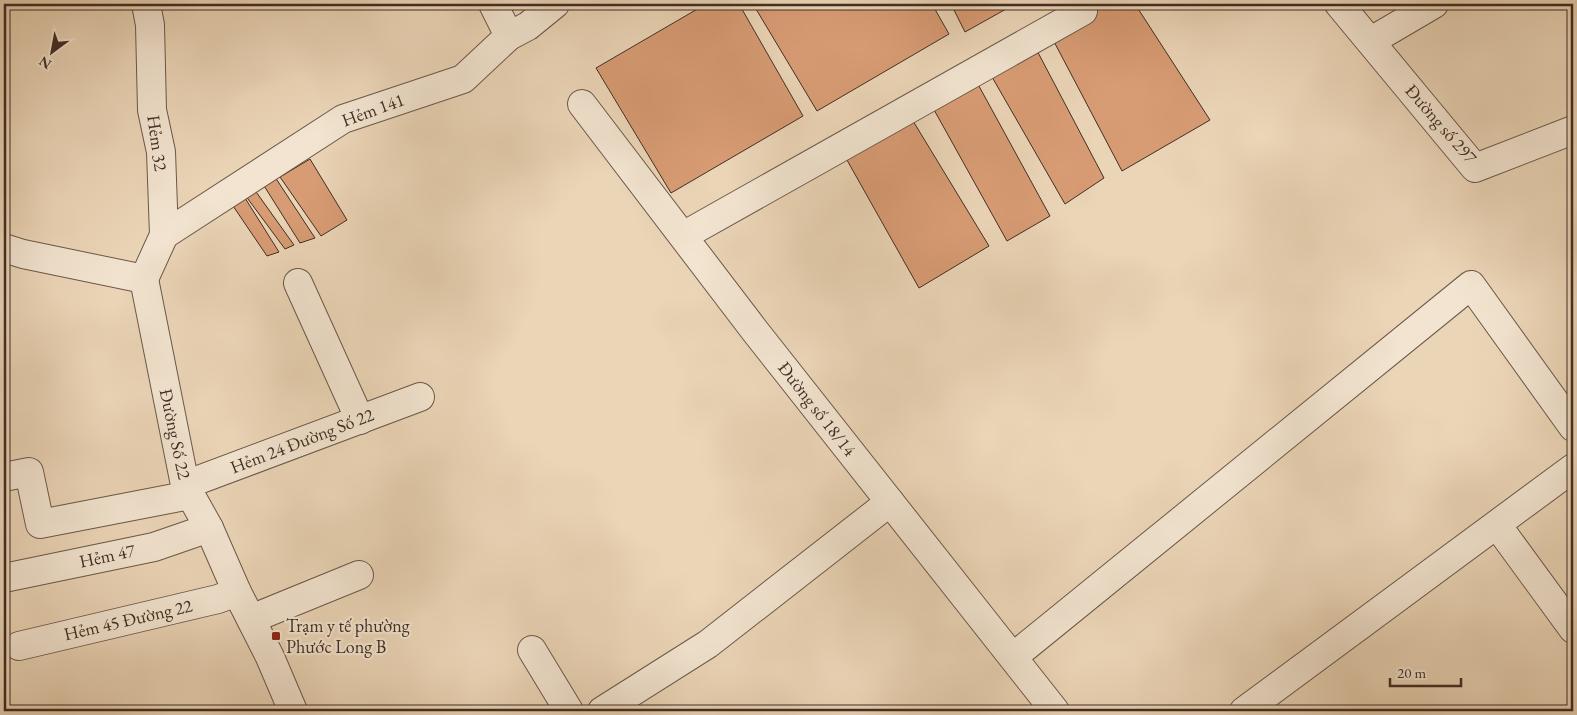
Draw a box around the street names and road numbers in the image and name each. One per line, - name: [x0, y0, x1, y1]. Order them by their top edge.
- street label: Đường số 297: [1401, 79, 1482, 168]
- street label: Hẻm 141: [338, 88, 407, 131]
- street label: Hẻm 32: [142, 113, 173, 173]
- street label: Đường số 18/14: [773, 357, 862, 461]
- street label: Đường Số 22: [155, 387, 196, 482]
- street label: Hẻm 24 Đường Số 22: [227, 402, 377, 478]
- street label: Hẻm 47: [77, 538, 137, 573]
- street label: Hẻm 45 Đường 22: [61, 593, 195, 645]

